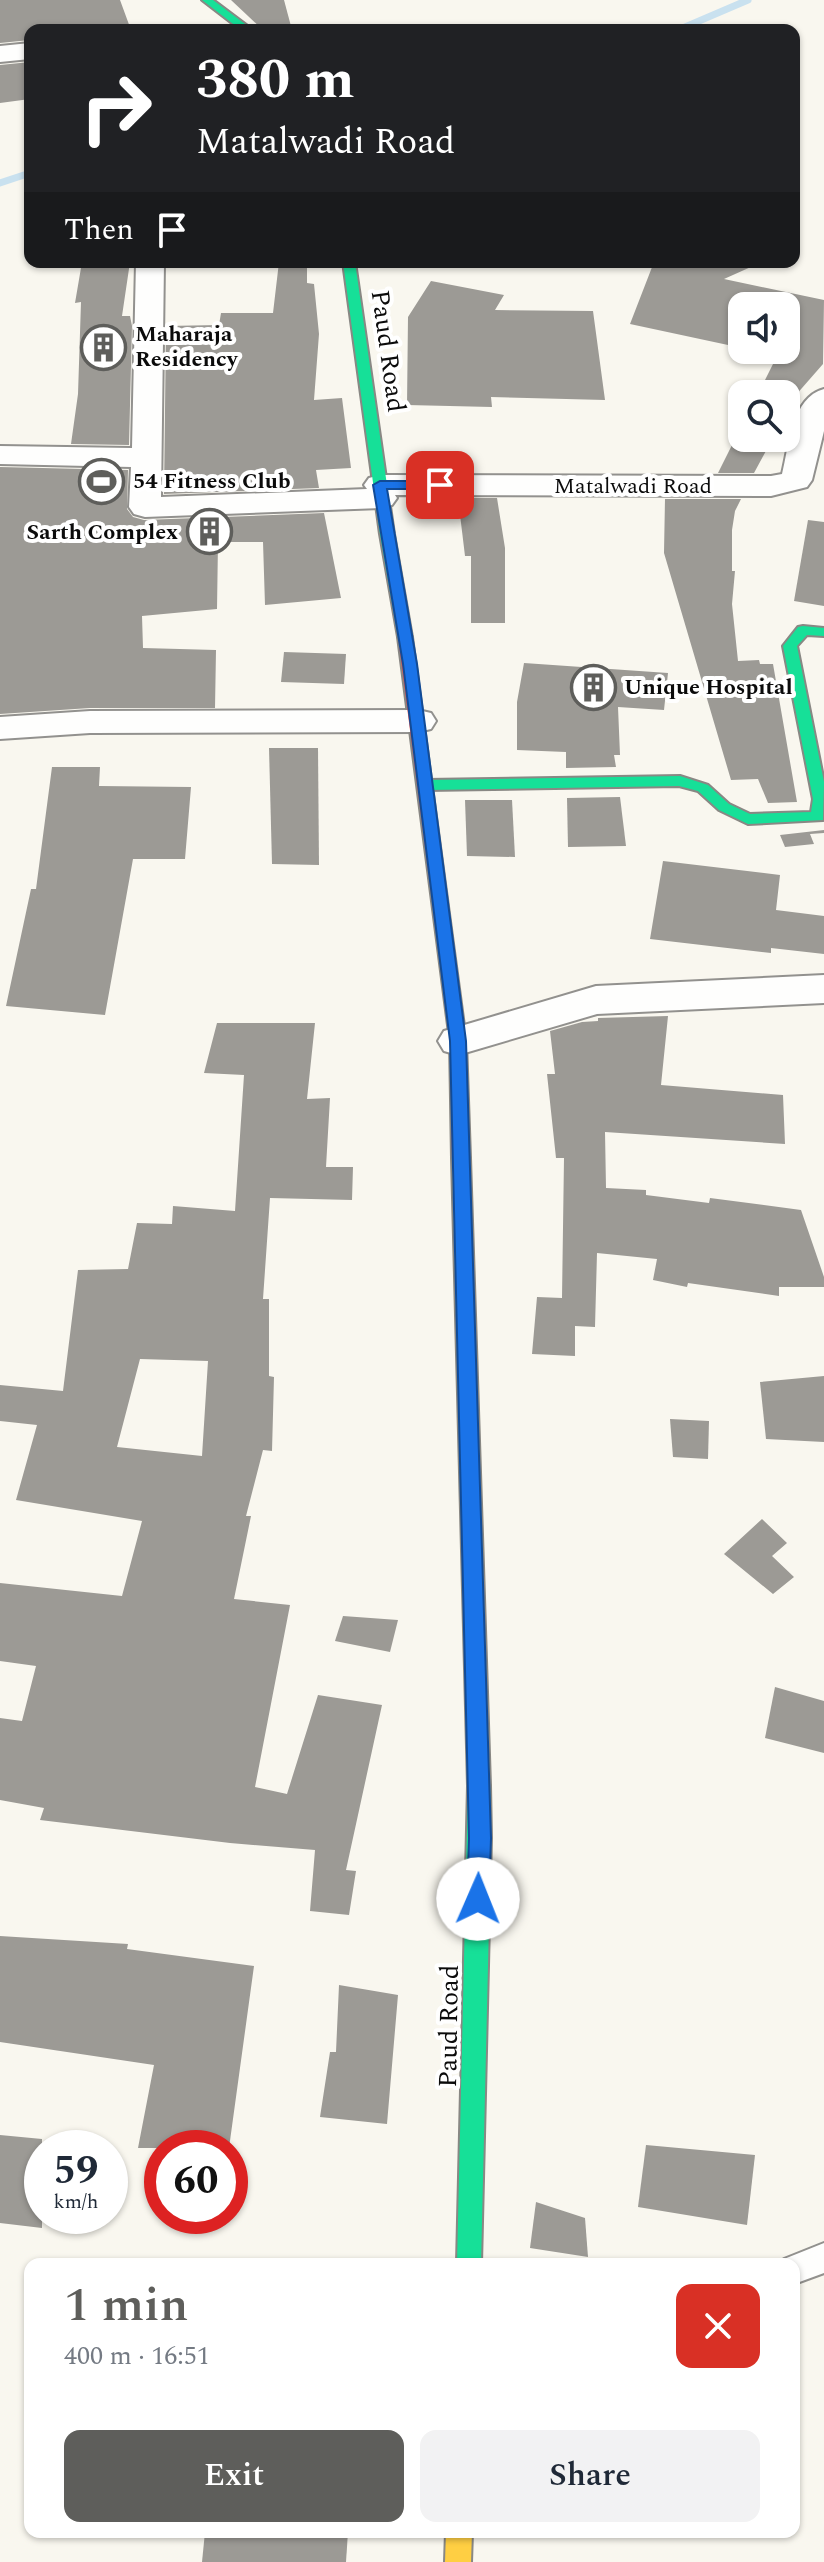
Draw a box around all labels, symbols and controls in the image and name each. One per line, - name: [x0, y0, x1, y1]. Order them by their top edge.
- text: 380 m: [196, 38, 355, 123]
- icon: right: [64, 56, 168, 160]
- text: Matalwadi Road: [196, 115, 455, 170]
- text: Then: [64, 207, 134, 253]
- icon: arrive: [150, 208, 194, 252]
- street label: Paud Road: [360, 287, 416, 415]
- map controls: [728, 292, 800, 452]
- button: sound: [728, 292, 800, 364]
- place label: Maharaja Residency: [135, 318, 239, 376]
- building icon: Maharaja Residency: [80, 323, 128, 371]
- button: search: [728, 380, 800, 452]
- pin: [406, 451, 474, 519]
- sports icon: 54 Fitness Club: [78, 457, 126, 505]
- icon: arrive: [418, 463, 462, 507]
- place label: 54 Fitness Club: [133, 465, 291, 498]
- street label: Matalwadi Road: [554, 470, 712, 503]
- building icon: Sarth Complex: [185, 508, 233, 556]
- place label: Sarth Complex: [27, 516, 178, 549]
- building icon: Unique Hospital: [569, 663, 617, 711]
- place label: Unique Hospital: [624, 671, 793, 704]
- position arrow: [436, 1857, 520, 1941]
- street label: Paud Road: [428, 1964, 470, 2088]
- speed limit sign: 60: [144, 2130, 248, 2234]
- text: 59: [54, 2141, 98, 2202]
- text: km/h: [54, 2187, 99, 2217]
- text: 1 min: [64, 2269, 189, 2342]
- button: close: [676, 2284, 760, 2368]
- text: 400 m · 16:51: [64, 2336, 210, 2376]
- button: Exit: [64, 2430, 404, 2522]
- button: Share: [420, 2430, 760, 2522]

